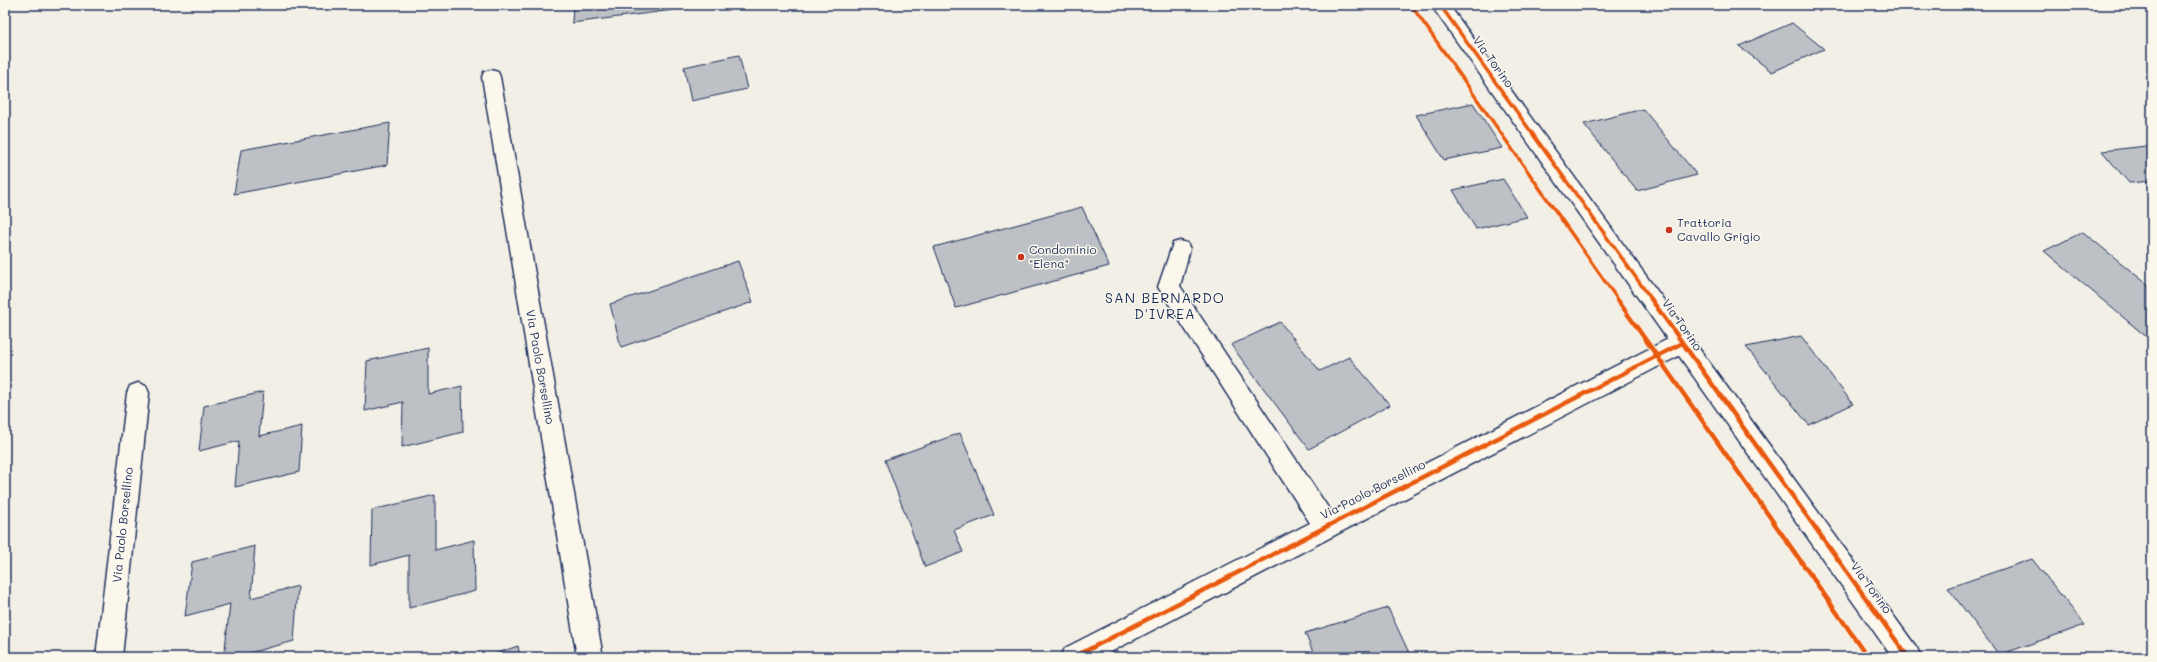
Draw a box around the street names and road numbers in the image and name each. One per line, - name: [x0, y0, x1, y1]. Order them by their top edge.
- street label: Via Torino: [1470, 32, 1518, 90]
- street label: Via Torino: [1659, 295, 1707, 354]
- street label: Via Paolo Borsellino: [523, 308, 559, 425]
- street label: Via Paolo Borsellino: [1317, 456, 1428, 523]
- street label: Via Paolo Borsellino: [108, 466, 136, 583]
- street label: Via Torino: [1848, 558, 1896, 616]

